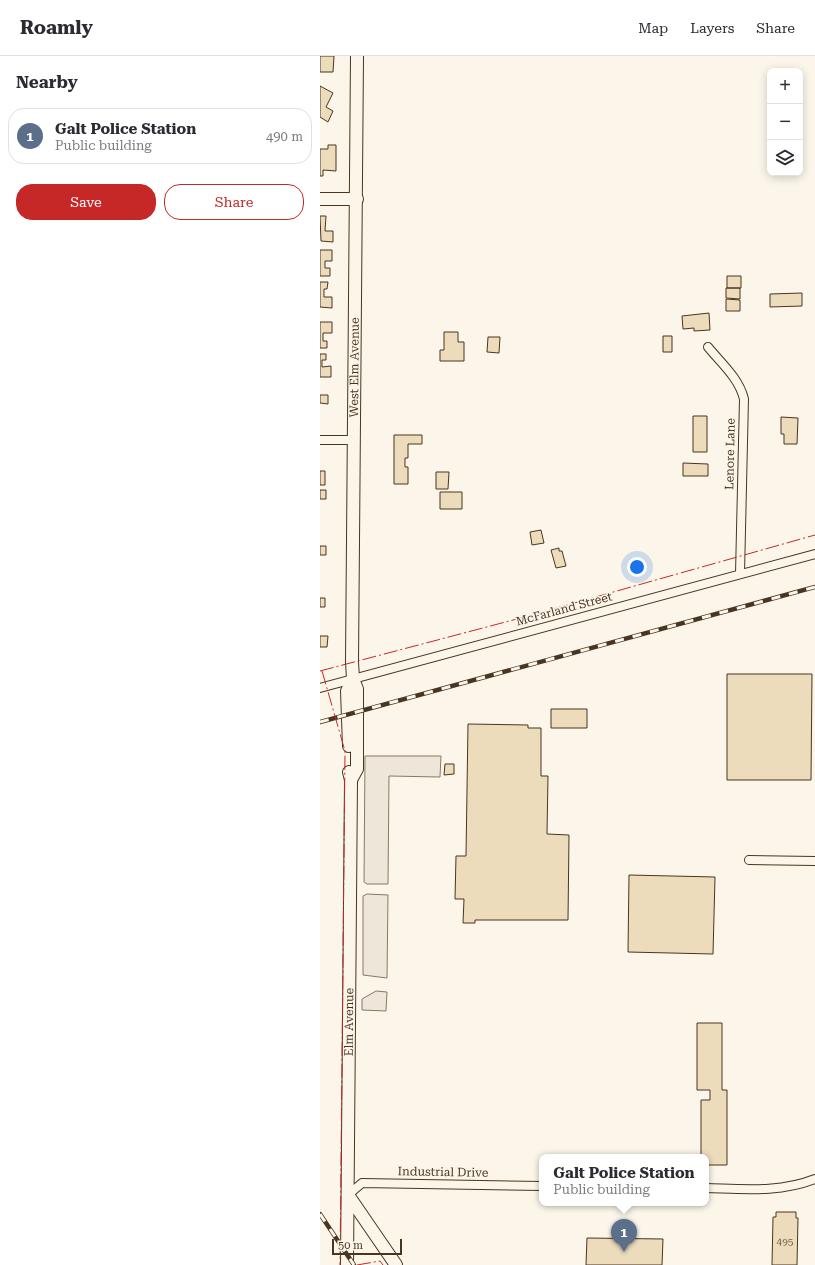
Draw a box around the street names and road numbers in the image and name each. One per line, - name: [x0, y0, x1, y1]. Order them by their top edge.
- street label: West Elm Avenue: [347, 317, 362, 417]
- street label: Lenore Lane: [722, 417, 738, 490]
- street label: McFarland Street: [514, 589, 614, 629]
- street label: Elm Avenue: [342, 987, 356, 1056]
- street label: Industrial Drive: [397, 1164, 489, 1180]

